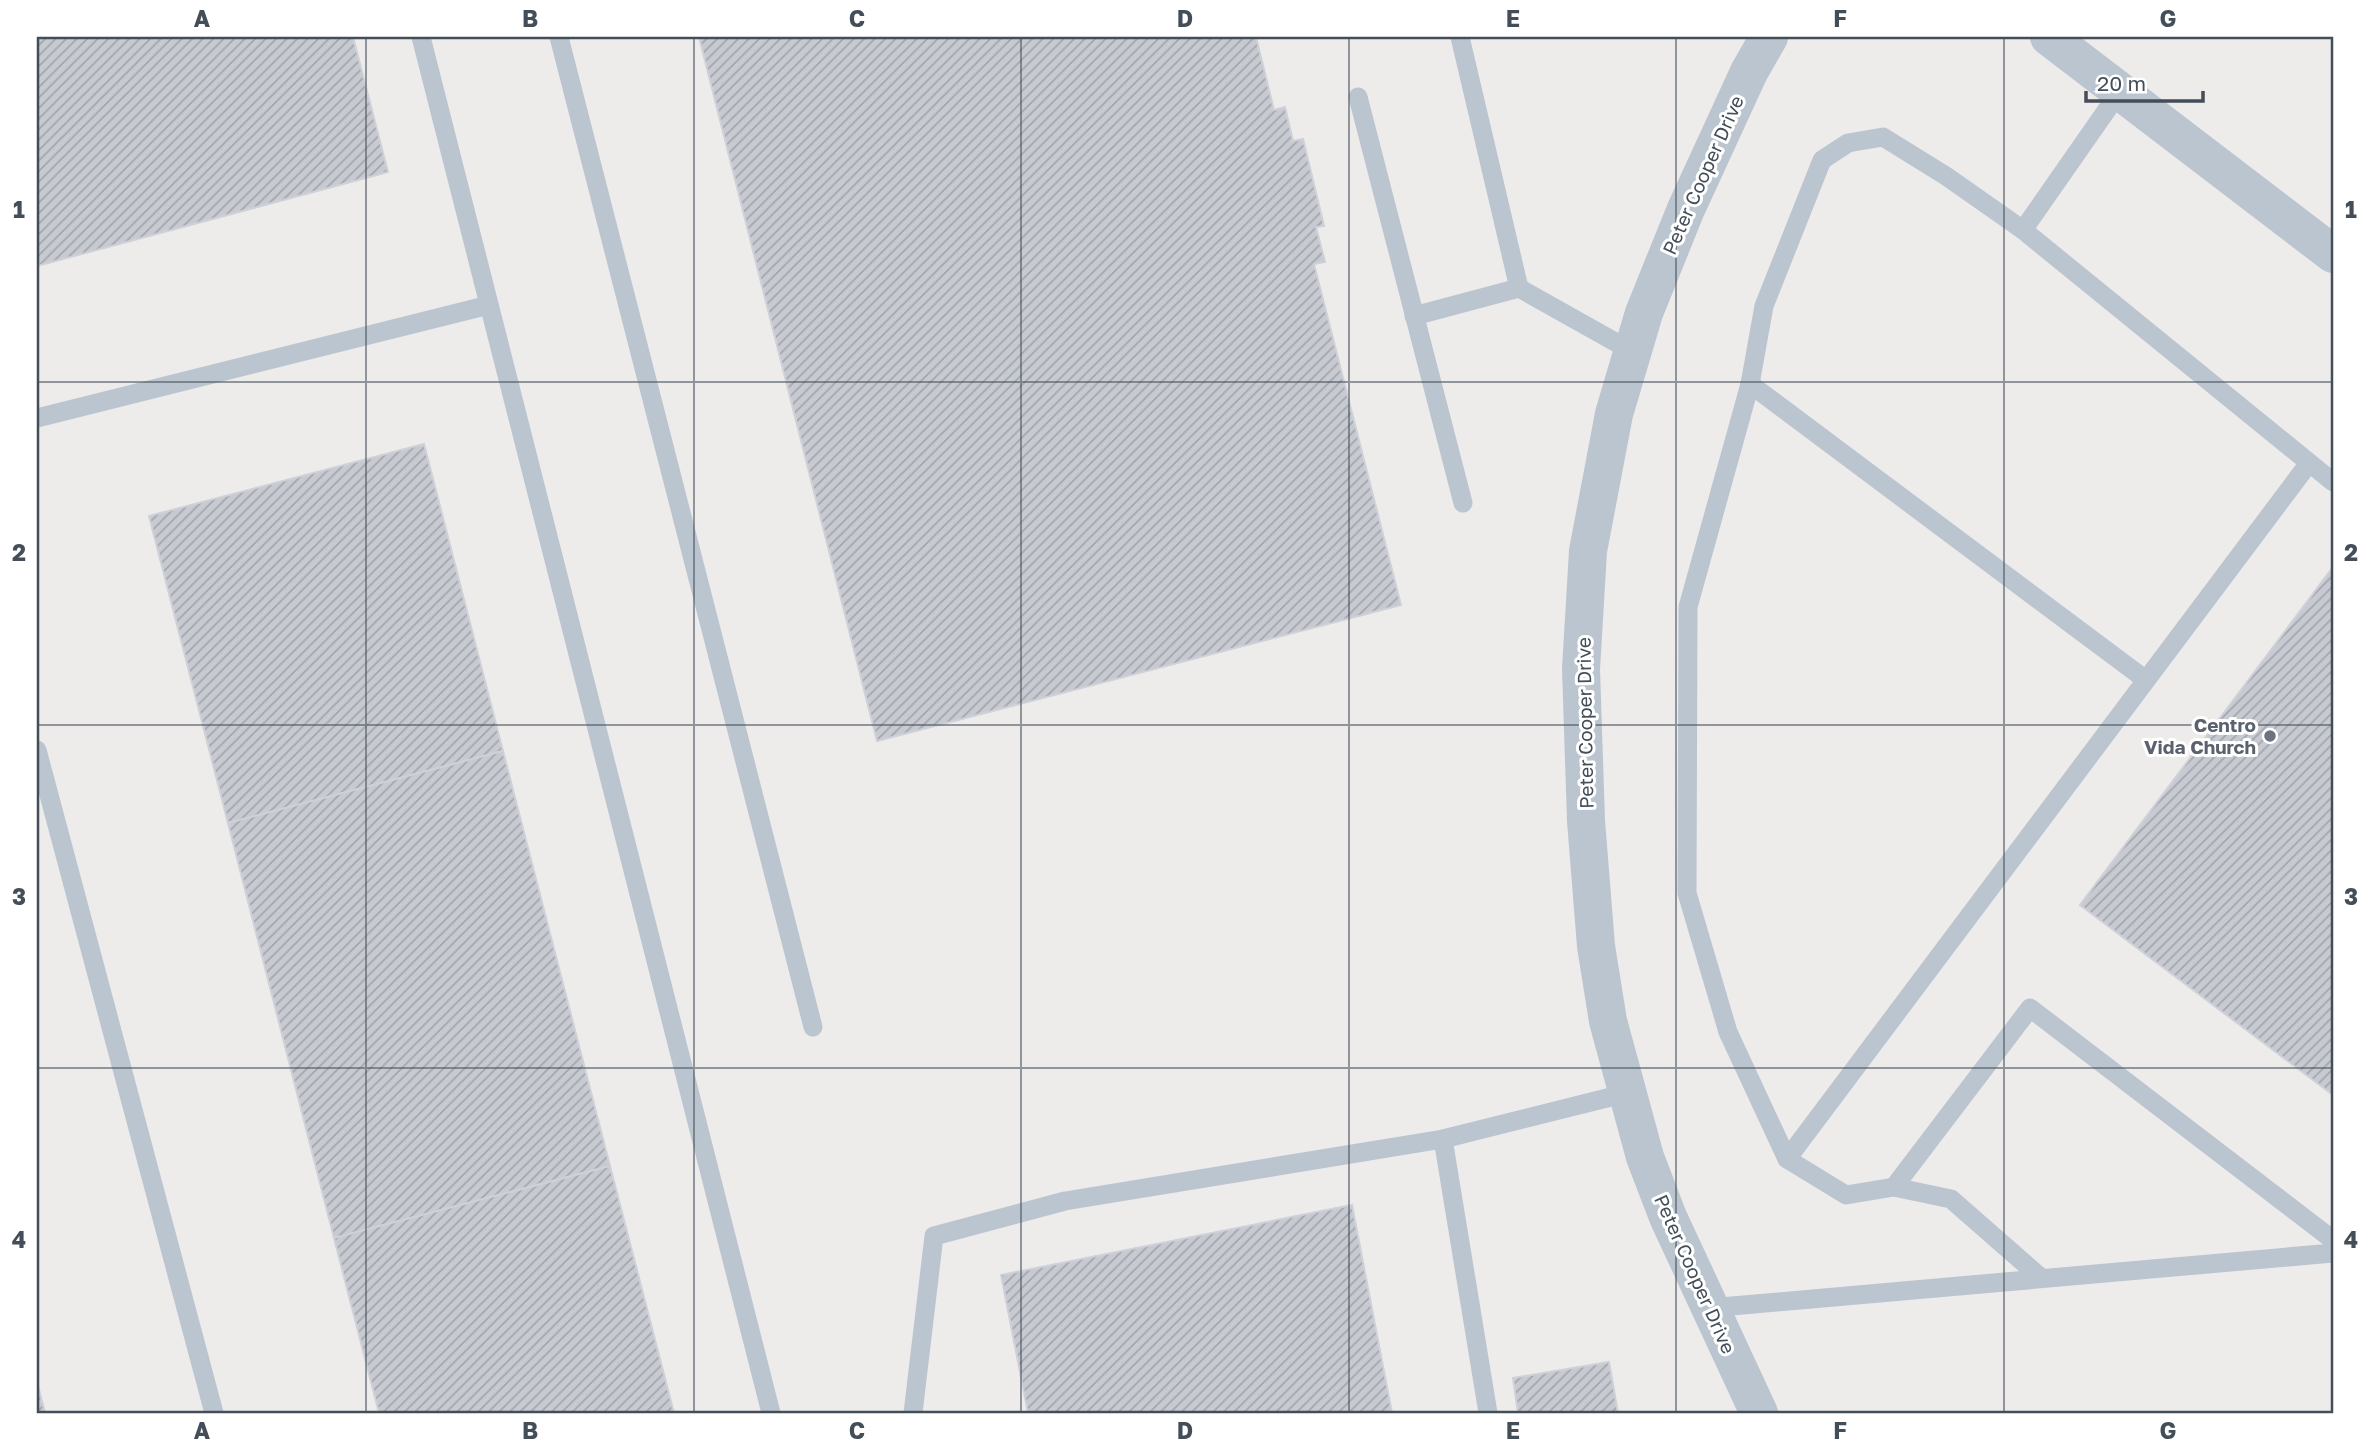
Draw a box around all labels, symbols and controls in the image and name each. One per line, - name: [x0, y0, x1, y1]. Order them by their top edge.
- text: A: [194, 4, 211, 32]
- text: B: [522, 4, 538, 32]
- text: C: [849, 4, 865, 32]
- text: D: [1177, 4, 1193, 32]
- text: E: [1506, 4, 1520, 32]
- text: F: [1833, 4, 1847, 32]
- text: G: [2160, 4, 2176, 32]
- scale bar: [2086, 60, 2204, 104]
- text: 20 m: [2097, 70, 2146, 96]
- street label: Peter Cooper Drive: [1657, 92, 1748, 258]
- text: 1: [13, 195, 25, 223]
- text: 1: [2345, 195, 2357, 223]
- text: 2: [12, 538, 26, 566]
- text: 2: [2344, 538, 2358, 566]
- street label: Peter Cooper Drive: [1572, 637, 1597, 809]
- place label: Centro Vida Church: [2144, 713, 2256, 758]
- marker: Centro Vida Church: [2262, 728, 2278, 744]
- text: 3: [12, 882, 26, 910]
- text: 3: [2344, 882, 2358, 910]
- street label: Peter Cooper Drive: [1650, 1191, 1741, 1357]
- text: 4: [12, 1225, 26, 1253]
- text: 4: [2344, 1225, 2358, 1253]
- text: A: [194, 1416, 211, 1444]
- text: B: [522, 1416, 538, 1444]
- text: C: [849, 1416, 865, 1444]
- text: D: [1177, 1416, 1193, 1444]
- text: E: [1506, 1416, 1520, 1444]
- text: F: [1833, 1416, 1847, 1444]
- text: G: [2160, 1416, 2176, 1444]

